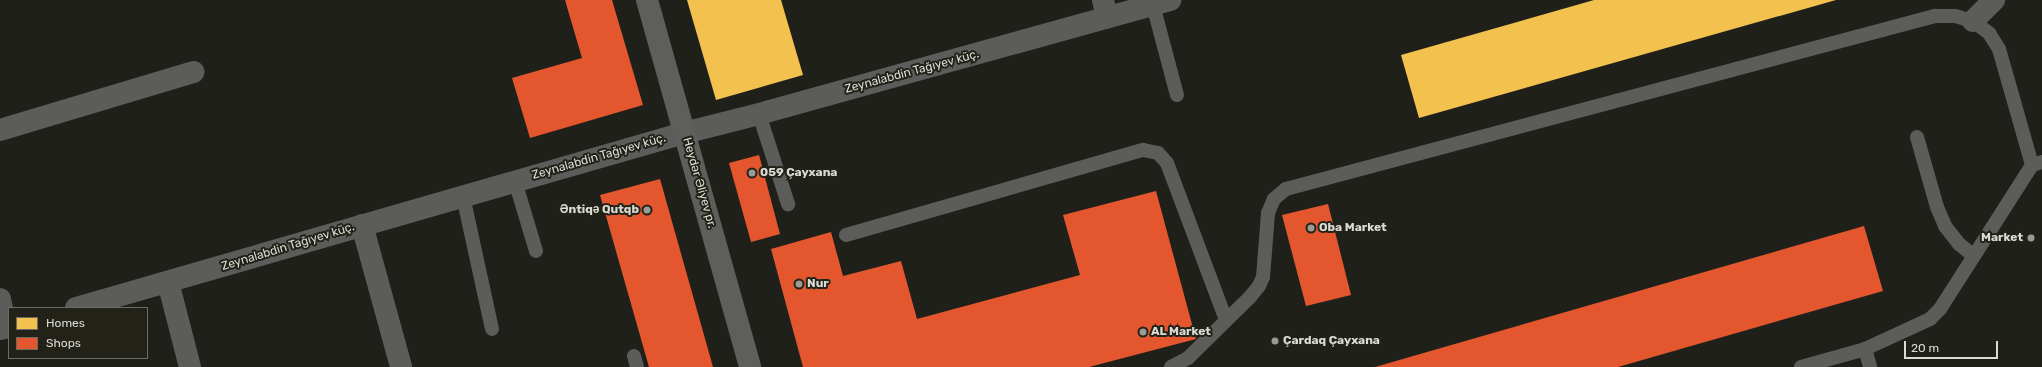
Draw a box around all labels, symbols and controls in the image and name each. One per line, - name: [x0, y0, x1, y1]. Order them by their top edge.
- street label: Zeynalabdin Tağıyev küç.: [843, 47, 981, 97]
- street label: Zeynalabdin Tağıyev küç.: [530, 131, 668, 183]
- street label: Heydər Əliyev pr.: [679, 136, 719, 230]
- place label: 059 Çayxana: [760, 166, 837, 180]
- marker: 059 Çayxana: [747, 168, 757, 178]
- place label: Əntiqə Qutqb: [560, 203, 639, 217]
- marker: Əntiqə Qutqb: [642, 205, 652, 215]
- street label: Zeynalabdin Tağıyev küç.: [219, 220, 357, 274]
- place label: Oba Market: [1319, 221, 1387, 235]
- marker: Oba Market: [1306, 223, 1316, 233]
- place label: Market: [1981, 231, 2023, 245]
- marker: Market: [2026, 233, 2036, 243]
- place label: Nur: [807, 277, 829, 291]
- marker: Nur: [794, 279, 804, 289]
- legend: [8, 307, 148, 359]
- text: Homes: [46, 316, 85, 330]
- place label: AL Market: [1151, 325, 1211, 339]
- marker: AL Market: [1138, 327, 1148, 337]
- scale bar: [1906, 333, 2000, 359]
- place label: Çardaq Çayxana: [1283, 334, 1380, 348]
- text: Shops: [46, 336, 81, 350]
- marker: Çardaq Çayxana: [1270, 336, 1280, 346]
- text: 20 m: [1911, 341, 1939, 355]

